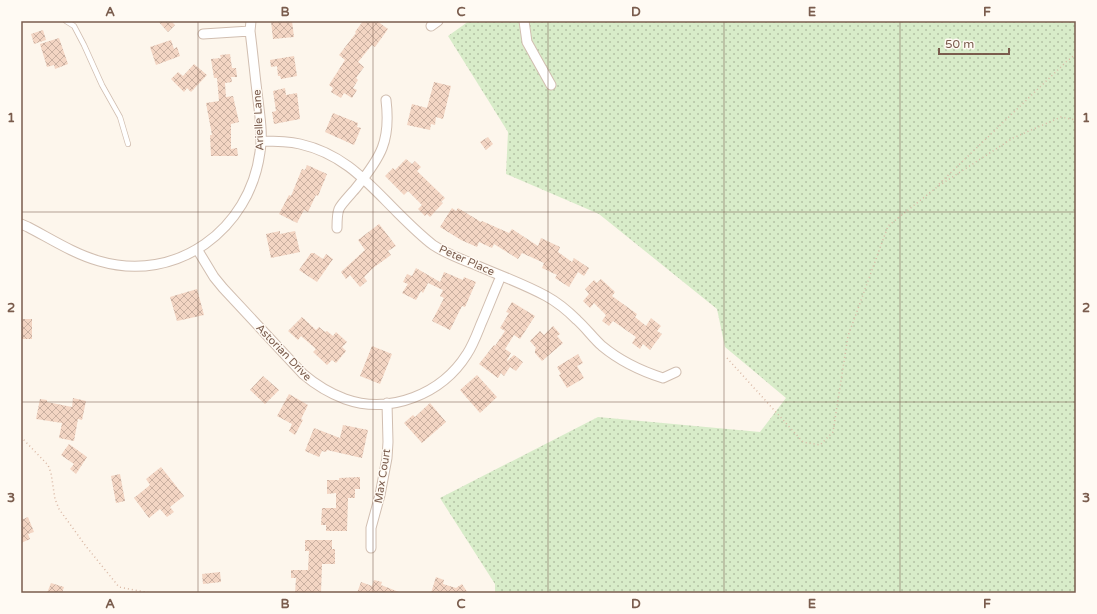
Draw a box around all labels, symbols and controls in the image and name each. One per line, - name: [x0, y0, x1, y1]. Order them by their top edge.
- text: A: [105, 4, 115, 20]
- text: B: [280, 4, 290, 20]
- text: C: [456, 4, 466, 20]
- text: D: [631, 4, 641, 20]
- text: E: [808, 4, 816, 20]
- text: F: [983, 4, 991, 20]
- scale bar: [939, 30, 1009, 56]
- text: 50 m: [945, 37, 974, 51]
- street label: Arielle Lane: [250, 89, 267, 151]
- text: 1: [7, 110, 15, 126]
- text: 1: [1082, 110, 1090, 126]
- street label: Peter Place: [437, 242, 496, 278]
- text: 2: [7, 300, 15, 316]
- text: 2: [1082, 300, 1090, 316]
- street label: Astorian Drive: [253, 321, 314, 383]
- street label: Max Court: [372, 448, 393, 504]
- text: 3: [7, 490, 15, 506]
- text: 3: [1082, 490, 1090, 506]
- text: A: [105, 596, 115, 612]
- text: B: [280, 596, 290, 612]
- text: C: [456, 596, 466, 612]
- text: D: [631, 596, 641, 612]
- text: E: [808, 596, 816, 612]
- text: F: [983, 596, 991, 612]

